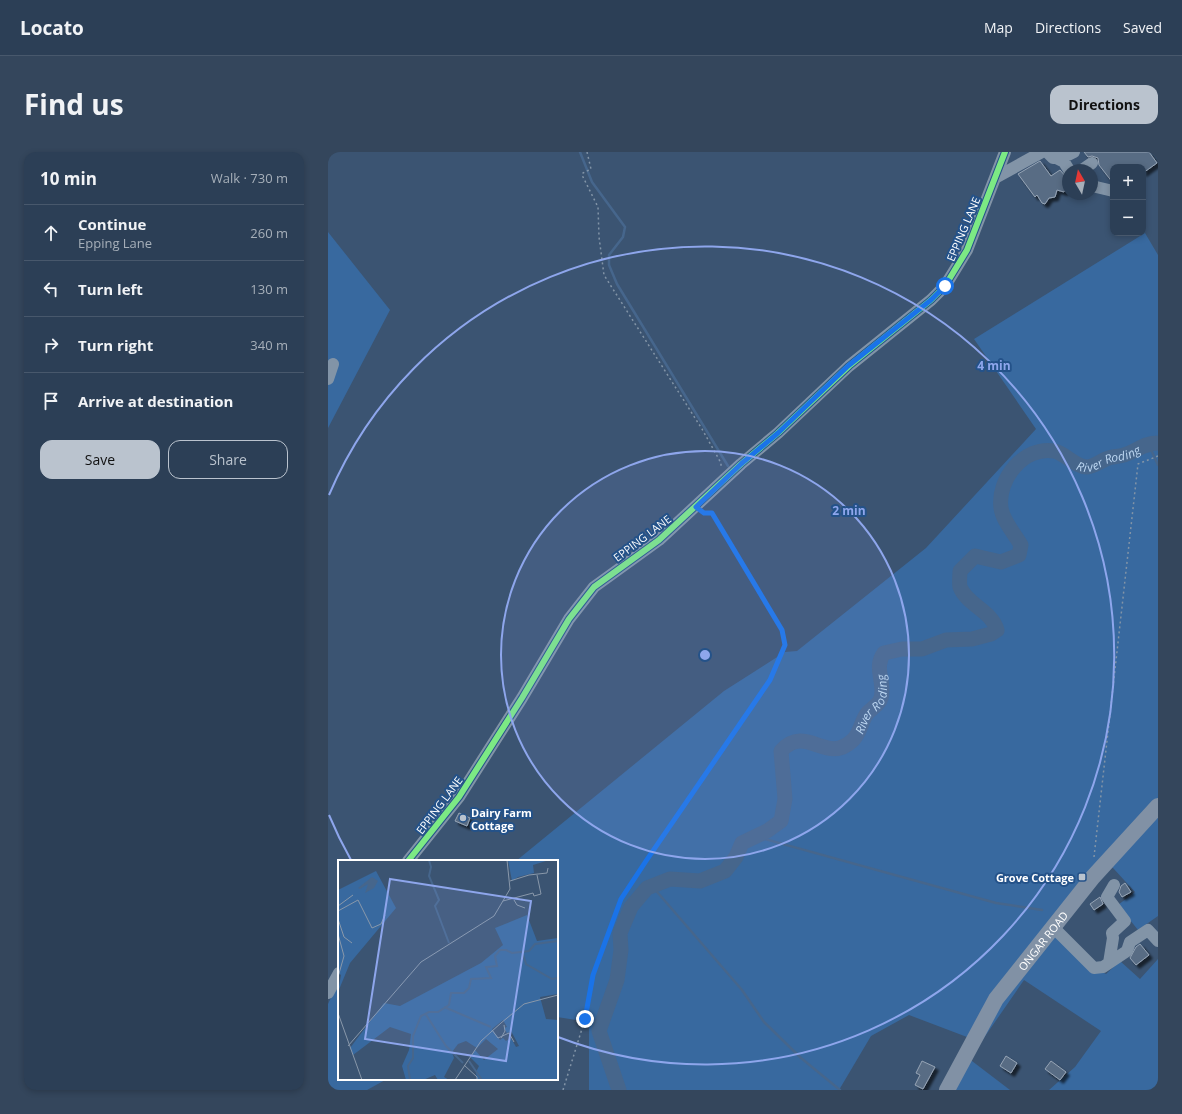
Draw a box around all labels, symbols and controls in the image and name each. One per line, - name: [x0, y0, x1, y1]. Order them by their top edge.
- text: Locato: [20, 15, 84, 41]
- text: Map: [984, 18, 1013, 37]
- text: Directions: [1035, 18, 1101, 37]
- text: Saved: [1123, 18, 1162, 37]
- text: Find us: [24, 85, 124, 123]
- button: Directions: [1050, 85, 1158, 124]
- north arrow: [1062, 164, 1098, 200]
- map controls: [1110, 164, 1146, 236]
- button: +: [1110, 164, 1146, 200]
- text: 10 min: [40, 167, 97, 190]
- text: Walk · 730 m: [211, 169, 288, 187]
- street label: EPPING LANE: [943, 194, 983, 264]
- button: −: [1110, 200, 1146, 236]
- text: Continue: [78, 214, 146, 234]
- icon: ahead: [40, 222, 62, 244]
- text: 260 m: [250, 224, 288, 242]
- text: Epping Lane: [78, 234, 152, 252]
- route start: [936, 277, 954, 295]
- icon: left: [40, 278, 62, 300]
- text: Turn left: [78, 279, 143, 299]
- text: 130 m: [250, 280, 288, 298]
- icon: right: [40, 334, 62, 356]
- text: Turn right: [78, 335, 153, 355]
- text: 340 m: [250, 336, 288, 354]
- text: 4 min: [977, 357, 1011, 374]
- icon: arrive: [40, 390, 62, 412]
- text: Arrive at destination: [78, 391, 233, 411]
- button: Save: [40, 440, 160, 479]
- button: Share: [168, 440, 288, 479]
- water label: River Roding: [1074, 440, 1144, 476]
- text: 2 min: [832, 502, 866, 519]
- street label: EPPING LANE: [610, 511, 674, 565]
- centre of rings: [698, 648, 712, 662]
- water label: River Roding: [850, 673, 891, 736]
- street label: EPPING LANE: [412, 773, 466, 837]
- place label: Dairy Farm Cottage: [471, 805, 532, 833]
- marker: Dairy Farm Cottage: [458, 813, 468, 823]
- inset map: [338, 860, 558, 1080]
- place label: Grove Cottage: [996, 870, 1074, 885]
- marker: Grove Cottage: [1077, 872, 1087, 882]
- street label: ONGAR ROAD: [1014, 908, 1071, 973]
- route end: [576, 1010, 594, 1028]

